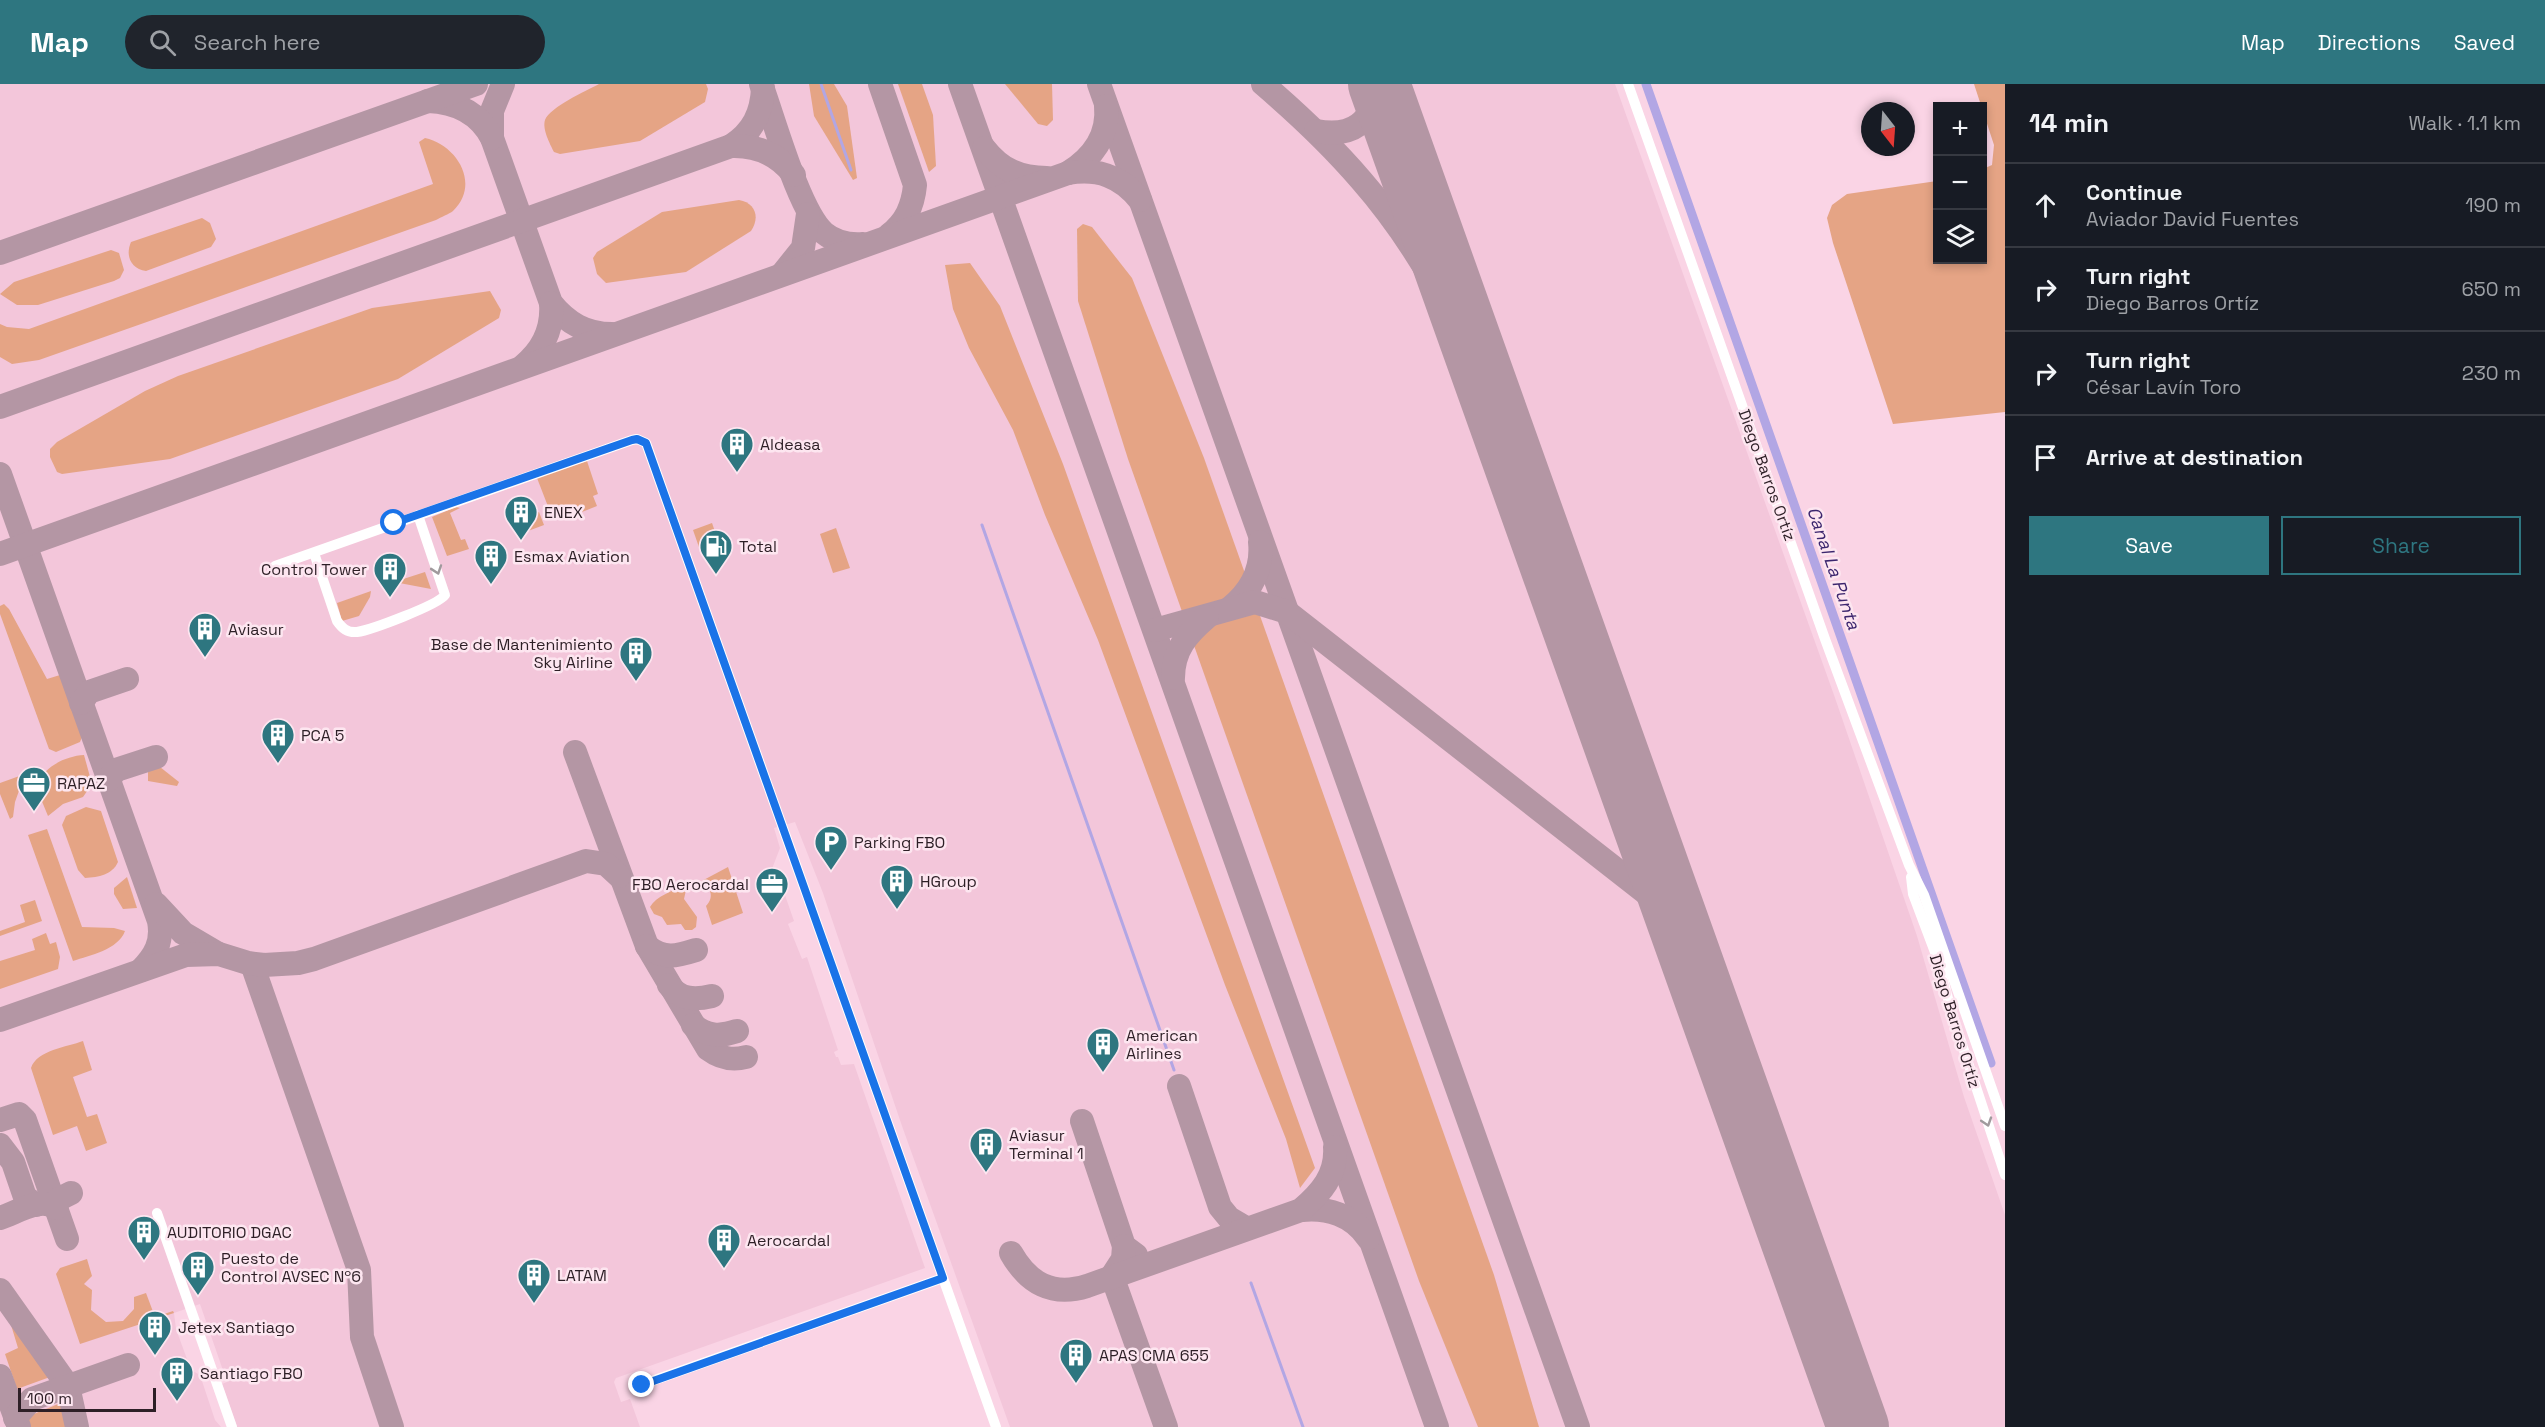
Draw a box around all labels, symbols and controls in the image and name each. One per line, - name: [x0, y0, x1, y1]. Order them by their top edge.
- search box: [125, 15, 545, 69]
- text: Map: [30, 24, 89, 60]
- icon: search: [146, 26, 179, 59]
- text: Search here: [194, 28, 321, 56]
- text: Map: [2241, 29, 2285, 56]
- text: Directions: [2318, 29, 2421, 56]
- text: Saved: [2454, 29, 2515, 56]
- north arrow: [1861, 102, 1915, 156]
- map controls: [1933, 102, 1987, 264]
- button: +: [1933, 102, 1987, 156]
- text: 14 min: [2029, 106, 2109, 140]
- text: Walk · 1.1 km: [2408, 110, 2521, 136]
- button: −: [1933, 156, 1987, 210]
- text: Continue: [2086, 178, 2182, 206]
- icon: ahead: [2029, 189, 2062, 222]
- text: 190 m: [2465, 192, 2521, 218]
- text: Aviador David Fuentes: [2086, 206, 2299, 232]
- button: layers: [1933, 210, 1987, 264]
- text: Turn right: [2086, 262, 2191, 290]
- icon: right: [2029, 273, 2062, 306]
- text: 650 m: [2462, 276, 2521, 302]
- text: Diego Barros Ortíz: [2086, 290, 2259, 316]
- text: Turn right: [2086, 346, 2191, 374]
- icon: right: [2029, 357, 2062, 390]
- text: 230 m: [2462, 360, 2521, 386]
- text: César Lavín Toro: [2086, 374, 2241, 400]
- street label: Diego Barros Ortíz: [1733, 406, 1801, 544]
- building icon: Aldeasa: [719, 426, 755, 473]
- place label: Aldeasa: [760, 434, 820, 455]
- icon: arrive: [2029, 441, 2062, 474]
- text: Arrive at destination: [2086, 443, 2303, 471]
- building icon: ENEX: [503, 494, 539, 541]
- place label: ENEX: [544, 502, 583, 523]
- water label: Canal La Punta: [1802, 504, 1866, 633]
- route start: [380, 509, 406, 535]
- button: Save: [2029, 516, 2269, 575]
- button: Share: [2281, 516, 2521, 575]
- fuel station icon: Total: [698, 528, 734, 575]
- place label: Total: [739, 536, 777, 557]
- building icon: Esmax Aviation: [473, 538, 509, 585]
- place label: Esmax Aviation: [514, 546, 630, 567]
- building icon: Control Tower: [372, 551, 408, 598]
- place label: Control Tower: [261, 559, 367, 580]
- one-way arrow: [430, 564, 443, 575]
- building icon: Aviasur: [187, 611, 223, 658]
- place label: Aviasur: [228, 619, 284, 640]
- place label: Base de Mantenimiento Sky Airline: [431, 634, 613, 673]
- building icon: Base de Mantenimiento Sky Airline: [618, 635, 654, 682]
- building icon: PCA 5: [260, 717, 296, 764]
- place label: PCA 5: [301, 725, 344, 746]
- office icon: RAPAZ: [16, 765, 52, 812]
- place label: RAPAZ: [57, 773, 105, 794]
- parking icon: Parking FBO: [813, 824, 849, 871]
- place label: Parking FBO: [854, 832, 945, 853]
- building icon: HGroup: [879, 863, 915, 910]
- office icon: FBO Aerocardal: [754, 866, 790, 913]
- place label: HGroup: [920, 871, 977, 892]
- place label: FBO Aerocardal: [632, 874, 749, 895]
- street label: Diego Barros Ortíz: [1925, 952, 1985, 1090]
- place label: American Airlines: [1126, 1025, 1198, 1064]
- building icon: American Airlines: [1085, 1026, 1121, 1073]
- one-way arrow: [1980, 1116, 1992, 1127]
- place label: Aviasur Terminal 1: [1009, 1125, 1084, 1164]
- building icon: Aviasur Terminal 1: [968, 1126, 1004, 1173]
- building icon: AUDITORIO DGAC: [126, 1214, 162, 1261]
- place label: AUDITORIO DGAC: [167, 1222, 292, 1243]
- building icon: Aerocardal: [706, 1222, 742, 1269]
- place label: Aerocardal: [747, 1230, 830, 1251]
- place label: Puesto de Control AVSEC Nº6: [221, 1248, 361, 1287]
- building icon: Puesto de Control AVSEC Nº6: [180, 1249, 216, 1296]
- building icon: LATAM: [516, 1257, 552, 1304]
- place label: LATAM: [557, 1265, 607, 1286]
- building icon: Jetex Santiago: [137, 1309, 173, 1356]
- place label: Jetex Santiago: [178, 1317, 295, 1338]
- building icon: APAS CMA 655: [1058, 1337, 1094, 1384]
- place label: APAS CMA 655: [1099, 1345, 1209, 1366]
- building icon: Santiago FBO: [159, 1355, 195, 1402]
- place label: Santiago FBO: [200, 1363, 303, 1384]
- route end: [628, 1371, 654, 1397]
- scale bar: [18, 1385, 156, 1412]
- text: 100 m: [27, 1388, 72, 1409]

